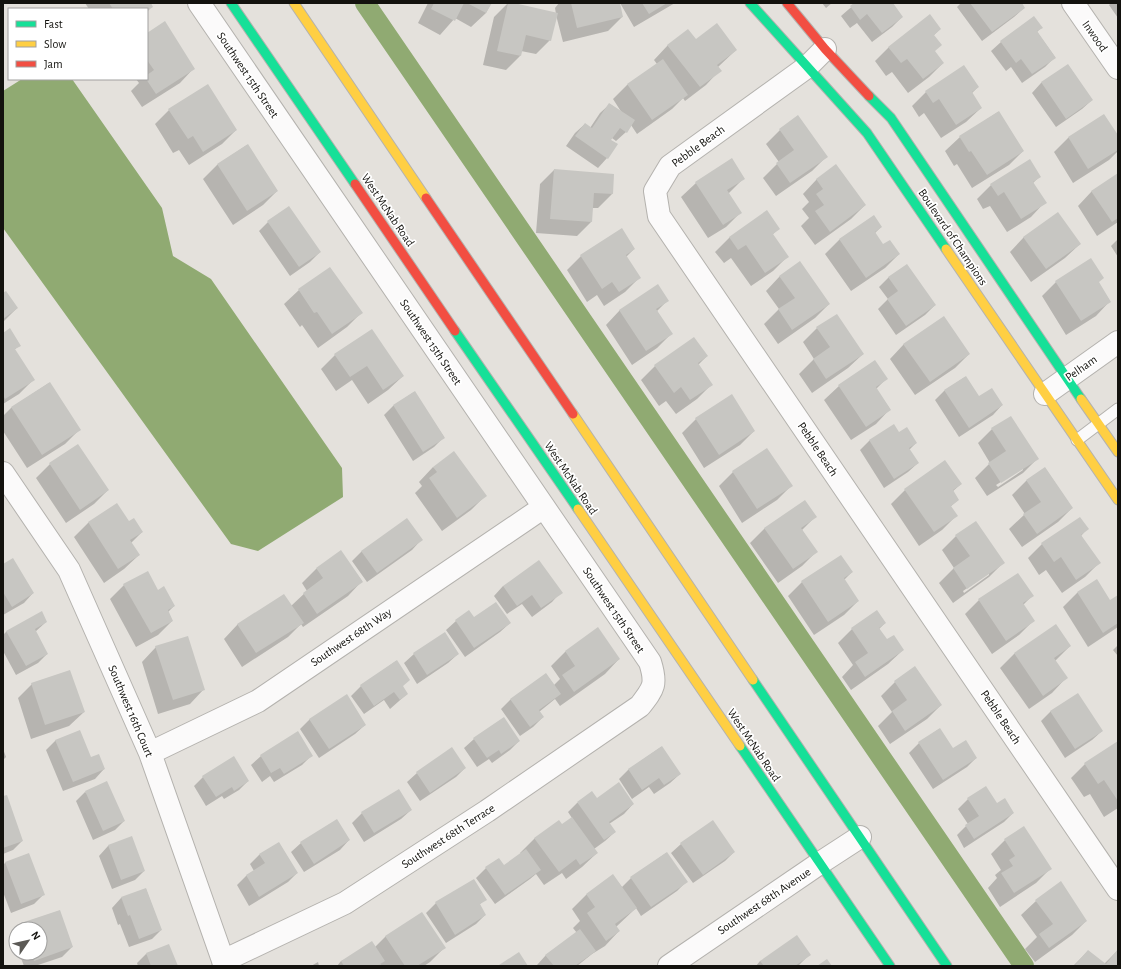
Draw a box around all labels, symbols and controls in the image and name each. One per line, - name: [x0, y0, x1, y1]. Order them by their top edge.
- legend: [8, 8, 148, 80]
- text: Fast: [44, 18, 63, 30]
- street label: Inwood: [1080, 18, 1110, 54]
- street label: Southwest 15th Street: [215, 30, 281, 120]
- text: Slow: [44, 38, 66, 50]
- text: Jam: [44, 58, 63, 70]
- street label: Pebble Beach: [669, 123, 727, 169]
- street label: West McNab Road: [359, 171, 417, 249]
- street label: Boulevard of Champions: [916, 187, 990, 287]
- street label: Southwest 15th Street: [398, 297, 464, 387]
- street label: Pelham: [1063, 353, 1099, 383]
- street label: Pebble Beach: [796, 420, 840, 478]
- street label: West McNab Road: [542, 439, 600, 517]
- street label: Southwest 15th Street: [581, 565, 647, 655]
- street label: Southwest 68th Way: [308, 605, 394, 669]
- street label: Southwest 16th Court: [106, 663, 156, 759]
- street label: Pebble Beach: [979, 688, 1023, 746]
- street label: West McNab Road: [725, 706, 783, 784]
- street label: Southwest 68th Terrace: [399, 801, 497, 871]
- street label: Southwest 68th Avenue: [715, 865, 813, 937]
- north arrow: [8, 921, 48, 961]
- text: N: [29, 929, 43, 942]

